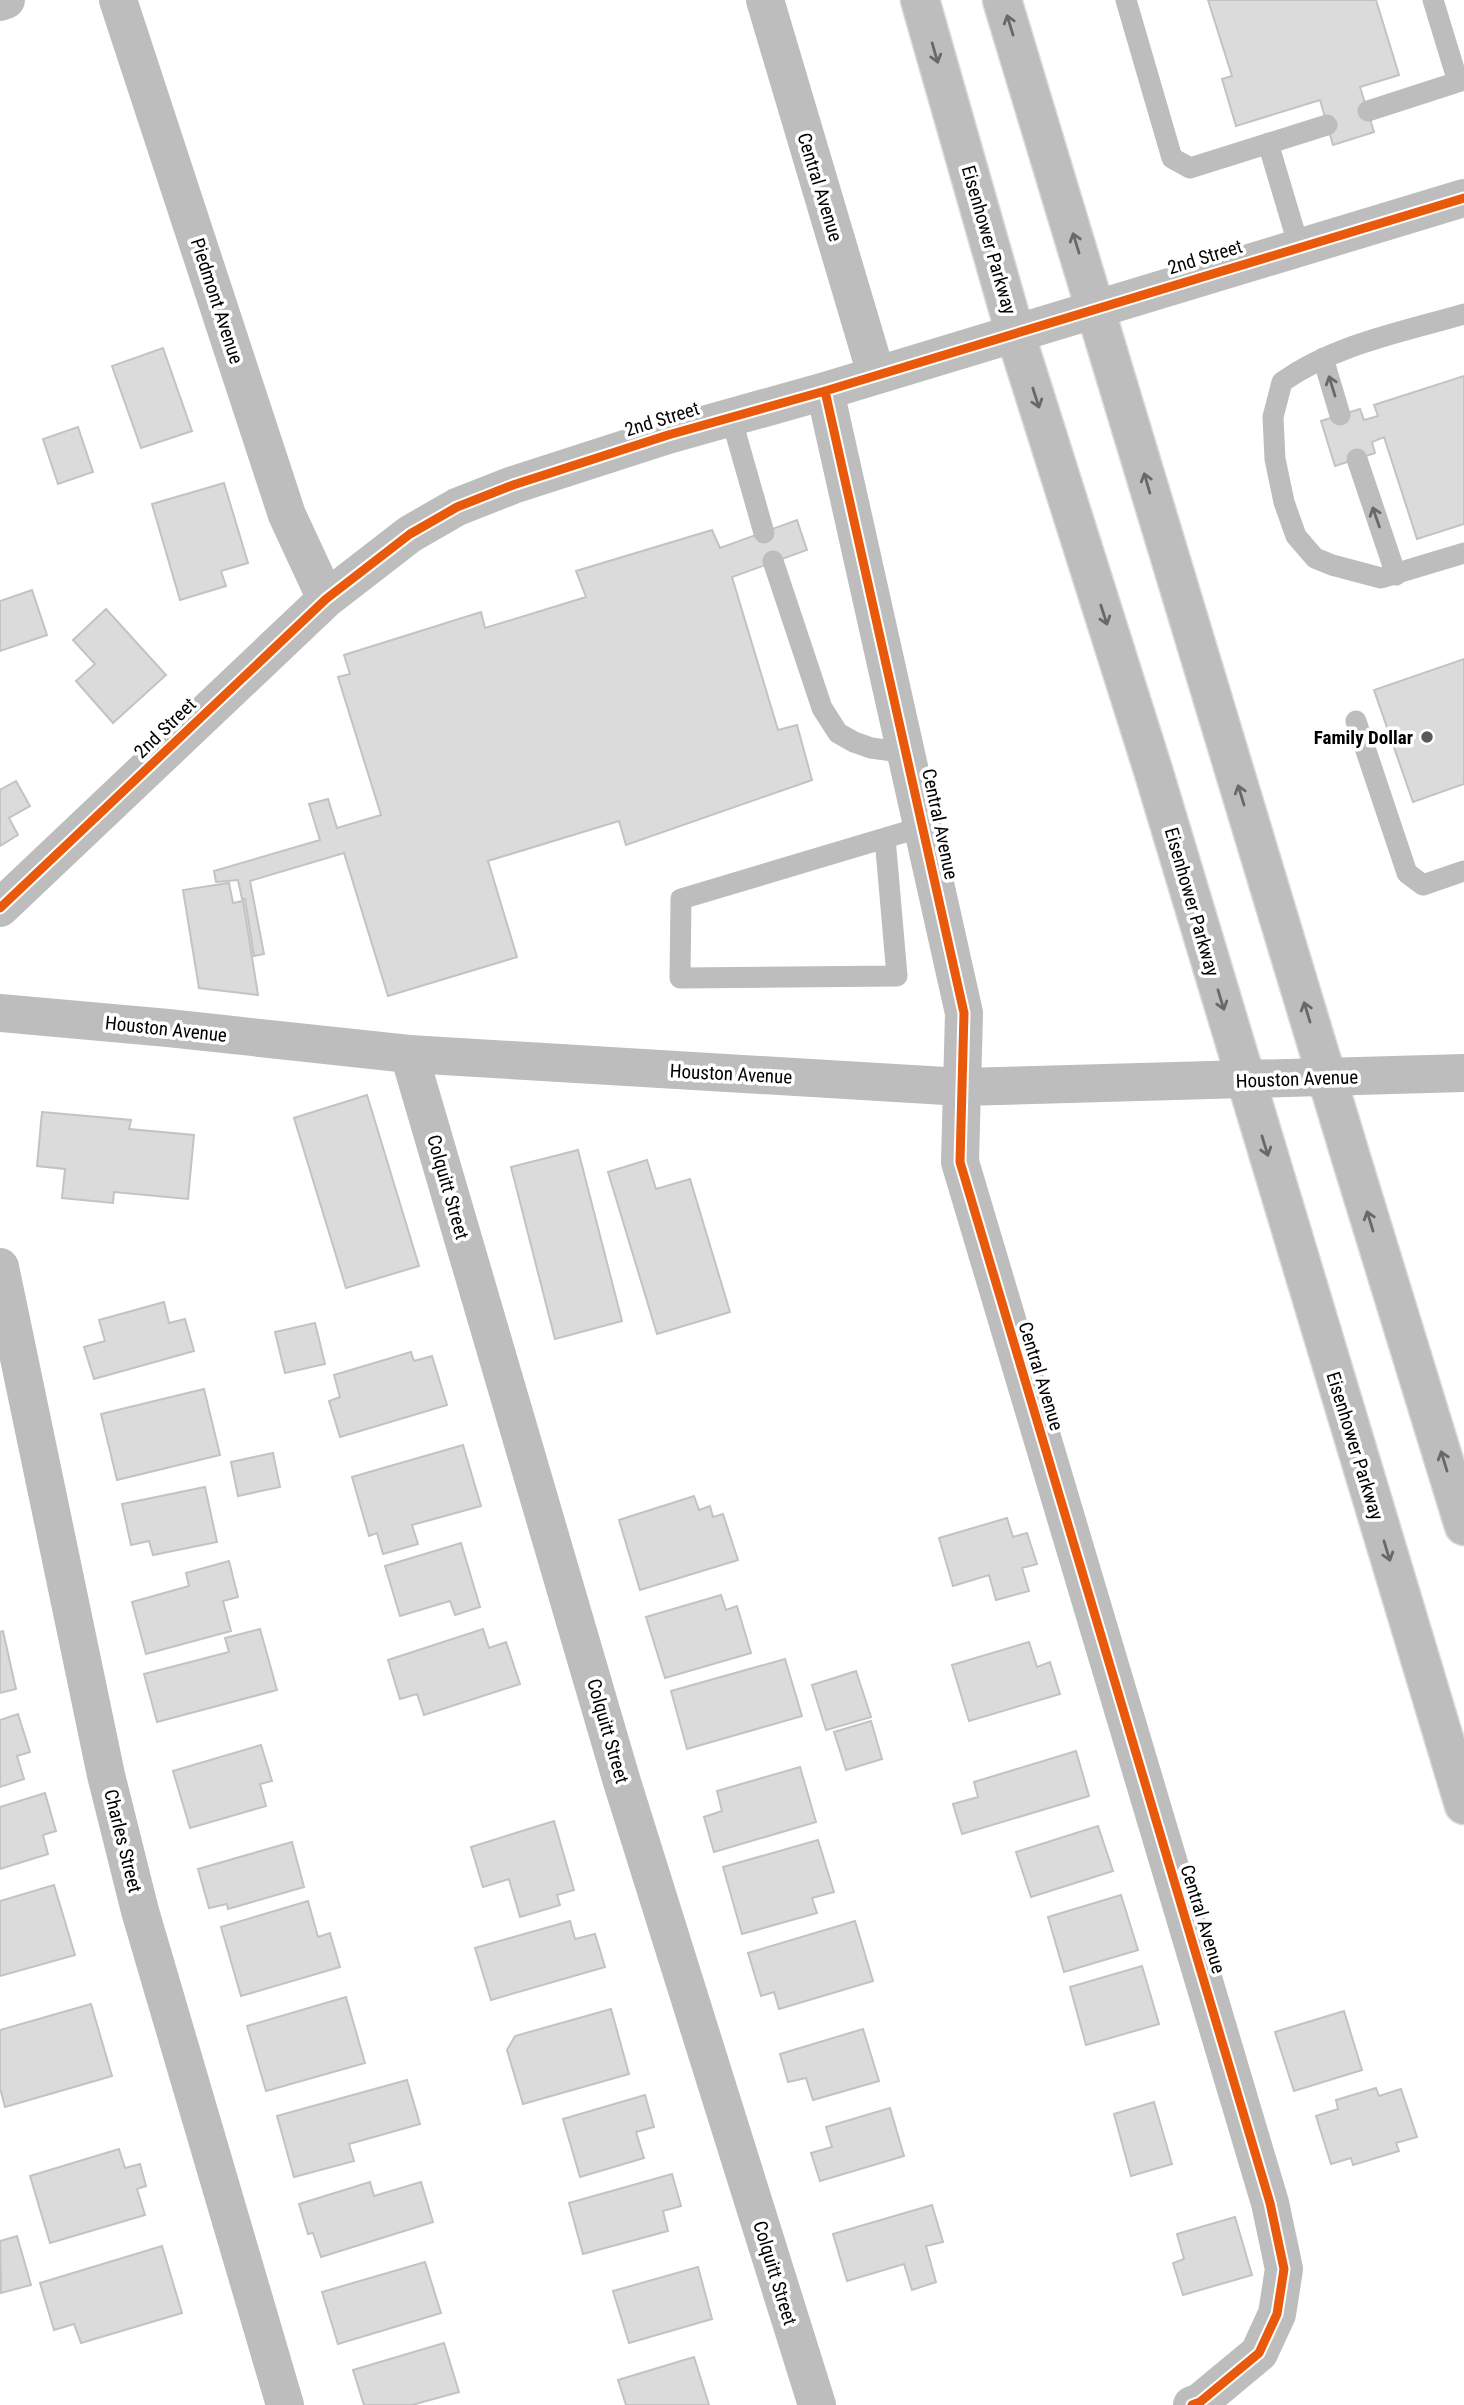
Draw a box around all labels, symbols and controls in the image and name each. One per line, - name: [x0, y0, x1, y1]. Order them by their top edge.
- one-way arrow: [1002, 14, 1015, 36]
- one-way arrow: [929, 41, 942, 63]
- street label: Central Avenue: [793, 130, 847, 244]
- street label: Eisenhower Parkway: [957, 163, 1021, 317]
- one-way arrow: [1069, 232, 1082, 254]
- street label: Piedmont Avenue: [186, 235, 248, 367]
- street label: 2nd Street: [1165, 235, 1245, 279]
- one-way arrow: [1324, 376, 1337, 398]
- one-way arrow: [1030, 387, 1043, 409]
- street label: 2nd Street: [622, 397, 702, 441]
- one-way arrow: [1140, 472, 1153, 494]
- one-way arrow: [1369, 506, 1382, 528]
- one-way arrow: [1099, 604, 1112, 626]
- street label: 2nd Street: [129, 693, 201, 763]
- place label: Family Dollar: [1314, 726, 1413, 749]
- marker: Family Dollar: [1419, 729, 1435, 745]
- street label: Central Avenue: [917, 767, 963, 881]
- one-way arrow: [1233, 784, 1246, 806]
- street label: Eisenhower Parkway: [1160, 825, 1224, 979]
- one-way arrow: [1216, 989, 1229, 1011]
- one-way arrow: [1299, 1002, 1312, 1024]
- street label: Houston Avenue: [104, 1011, 228, 1047]
- street label: Houston Avenue: [669, 1059, 793, 1089]
- street label: Houston Avenue: [1235, 1065, 1359, 1093]
- street label: Colquitt Street: [422, 1132, 474, 1242]
- one-way arrow: [1259, 1135, 1272, 1157]
- one-way arrow: [1362, 1210, 1375, 1232]
- street label: Central Avenue: [1014, 1319, 1068, 1433]
- street label: Eisenhower Parkway: [1322, 1369, 1389, 1523]
- one-way arrow: [1436, 1450, 1449, 1472]
- one-way arrow: [1382, 1540, 1395, 1562]
- street label: Colquitt Street: [582, 1676, 634, 1786]
- street label: Charles Street: [99, 1787, 147, 1895]
- street label: Central Avenue: [1176, 1862, 1230, 1976]
- street label: Colquitt Street: [748, 2218, 802, 2328]

